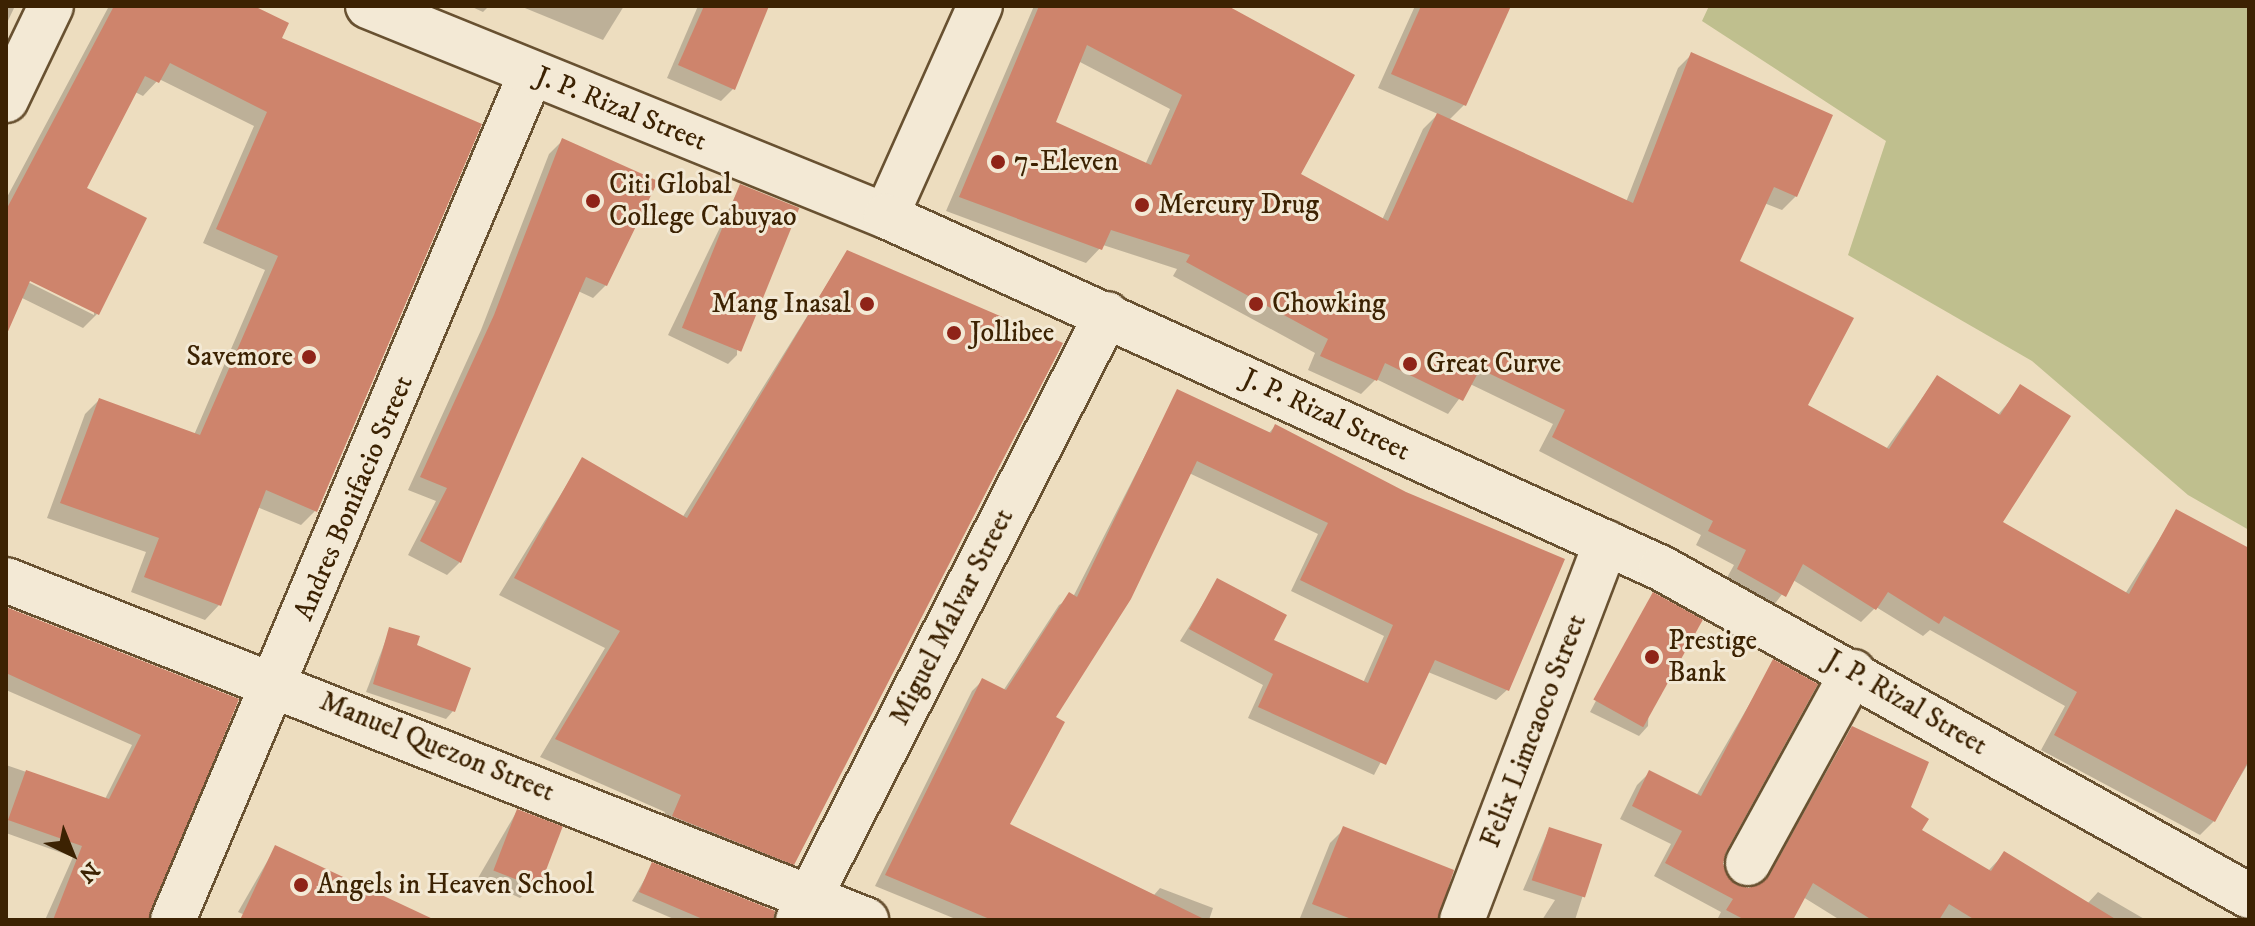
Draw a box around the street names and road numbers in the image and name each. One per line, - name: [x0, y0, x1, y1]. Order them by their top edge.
- street label: J. P. Rizal Street: [531, 59, 711, 159]
- street label: J. P. Rizal Street: [1237, 361, 1415, 469]
- street label: Andres Bonifacio Street: [287, 370, 421, 626]
- street label: Miguel Malvar Street: [883, 503, 1021, 731]
- street label: Felix Limcaoco Street: [1474, 610, 1594, 852]
- street label: J. P. Rizal Street: [1819, 643, 1993, 763]
- street label: Manuel Quezon Street: [315, 685, 559, 809]

